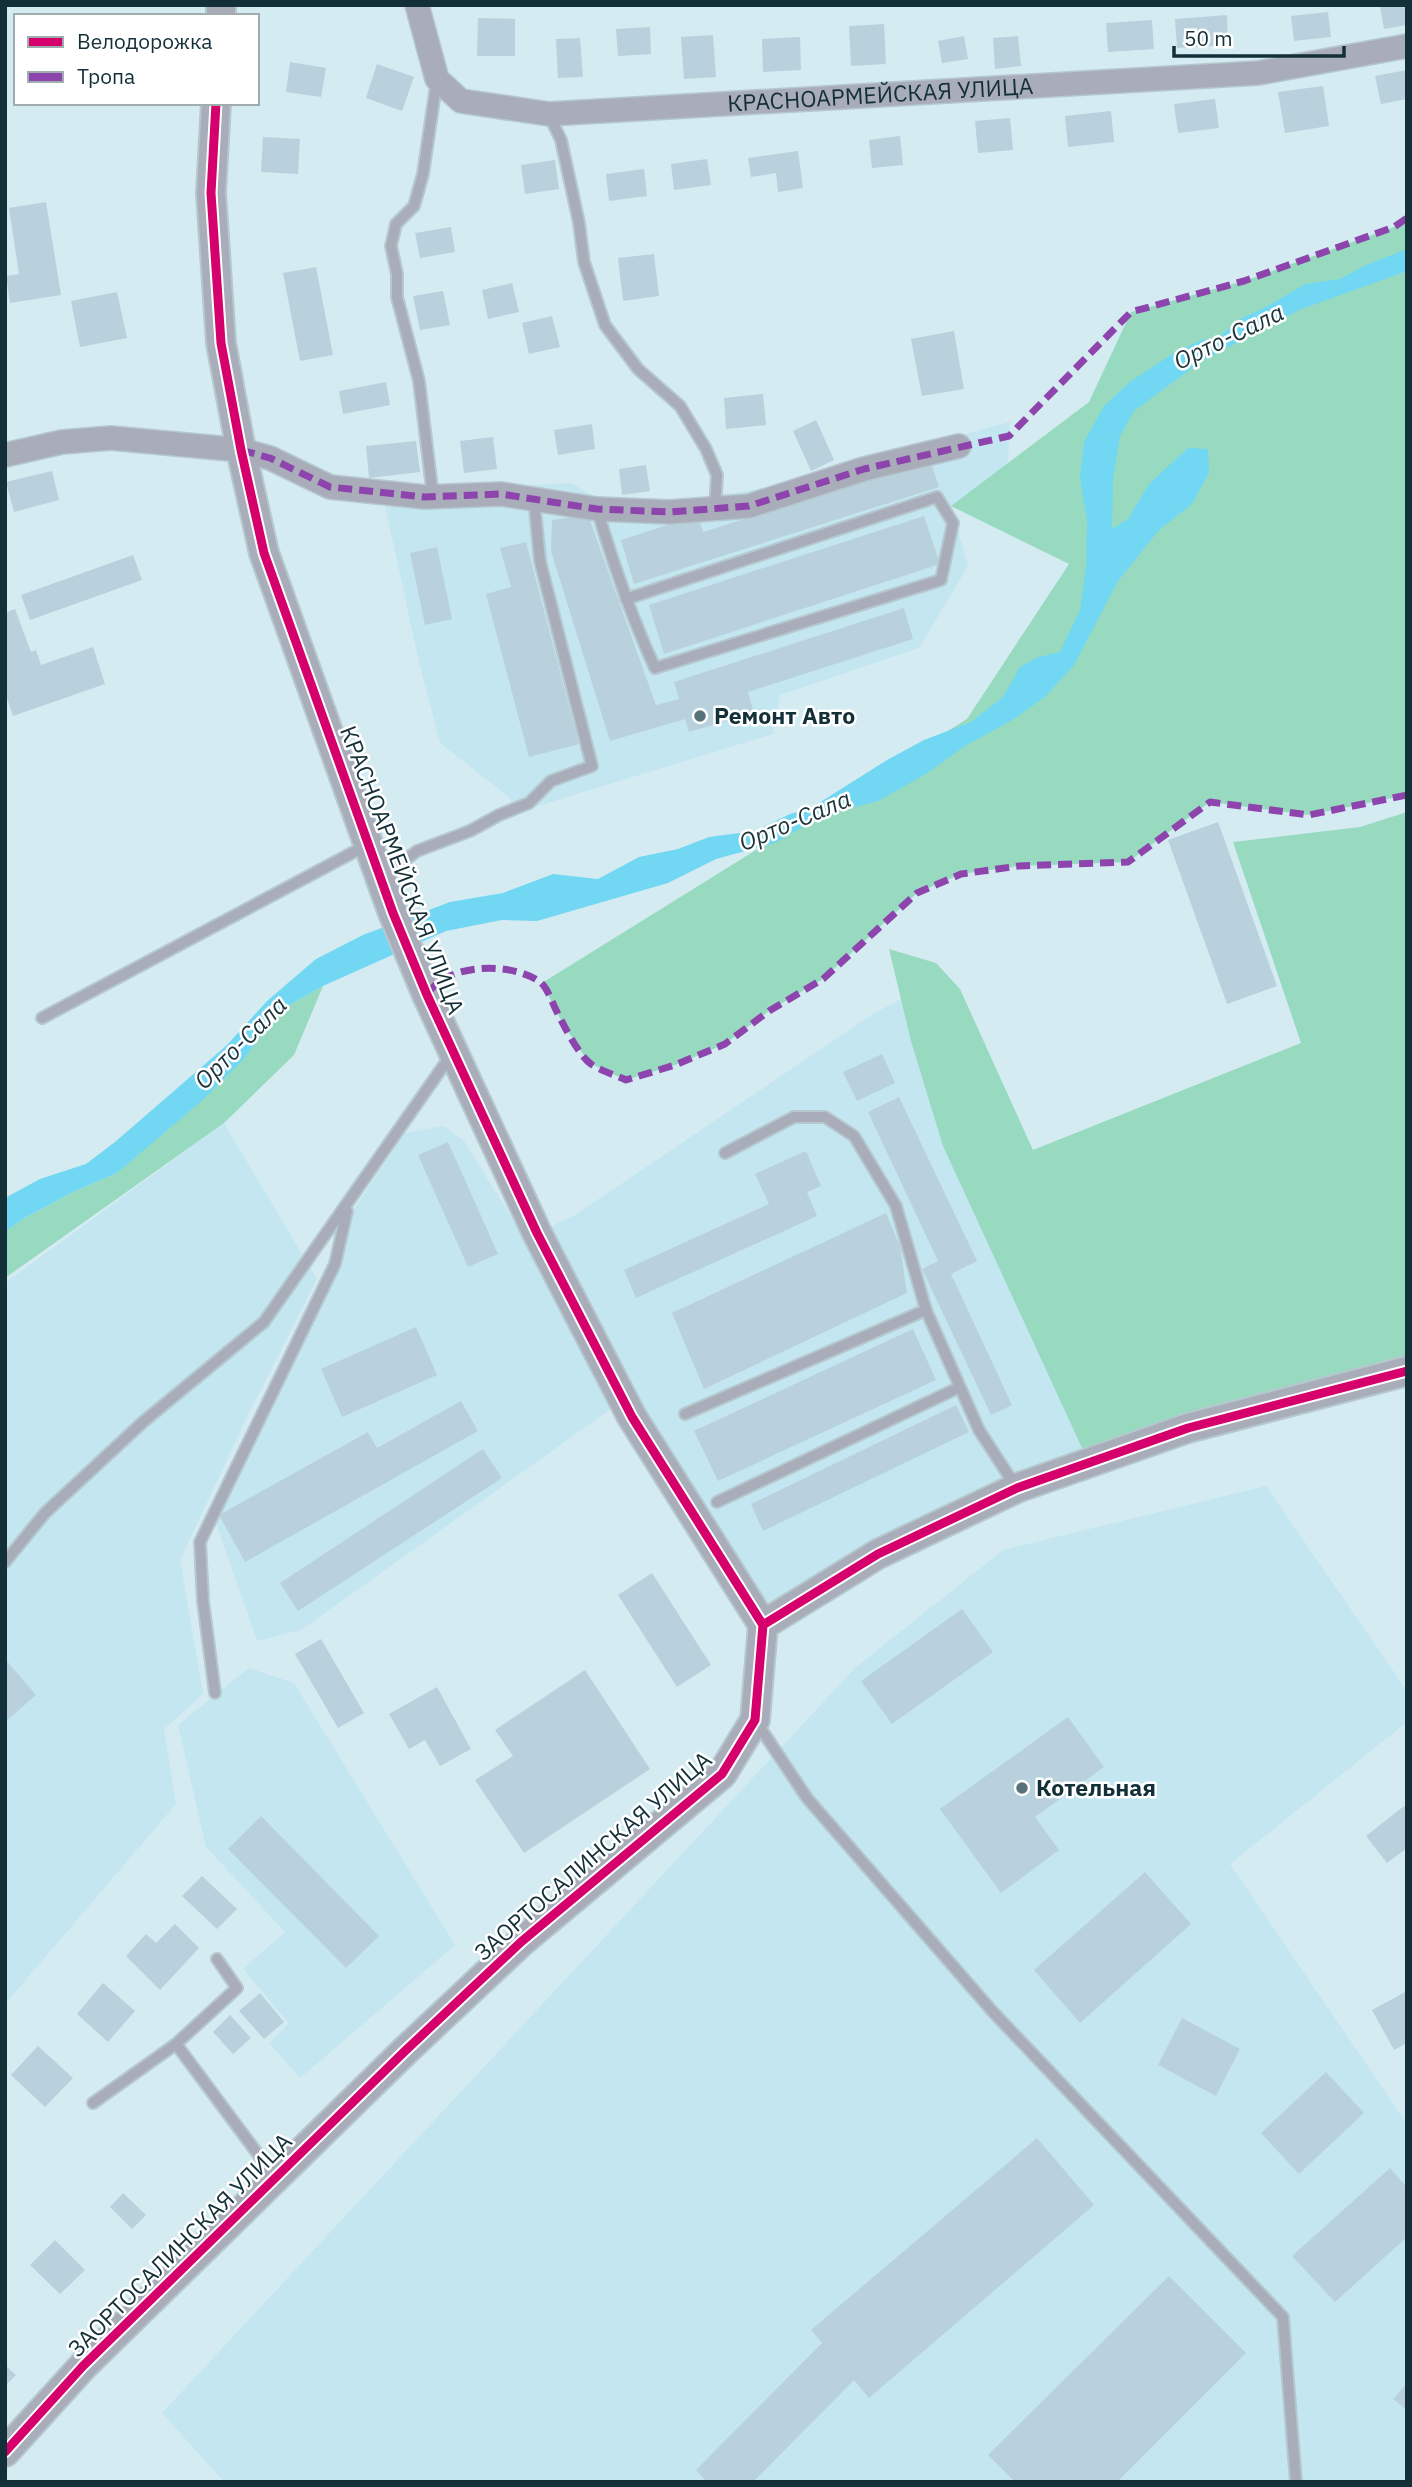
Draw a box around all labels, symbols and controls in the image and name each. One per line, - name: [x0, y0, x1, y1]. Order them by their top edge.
- legend: [14, 14, 259, 105]
- scale bar: [1174, 14, 1344, 58]
- text: 50 m: [1184, 24, 1233, 52]
- text: Велодорожка: [77, 27, 212, 55]
- text: Тропа: [77, 62, 135, 90]
- street label: КРАСНОАРМЕЙСКАЯ УЛИЦА: [726, 70, 1034, 118]
- water label: Орто-Сала: [1168, 296, 1289, 377]
- place label: Ремонт Авто: [714, 700, 855, 730]
- marker: Ремонт Авто: [692, 708, 708, 724]
- street label: КРАСНОАРМЕЙСКАЯ УЛИЦА: [334, 721, 472, 1018]
- water label: Орто-Сала: [734, 782, 856, 858]
- water label: Орто-Сала: [187, 989, 294, 1096]
- street label: ЗАОРТОСАЛИНСКАЯ УЛИЦА: [467, 1744, 717, 1967]
- place label: Котельная: [1036, 1772, 1156, 1802]
- marker: Котельная: [1014, 1780, 1030, 1796]
- street label: ЗАОРТОСАЛИНСКАЯ УЛИЦА: [61, 2126, 298, 2363]

